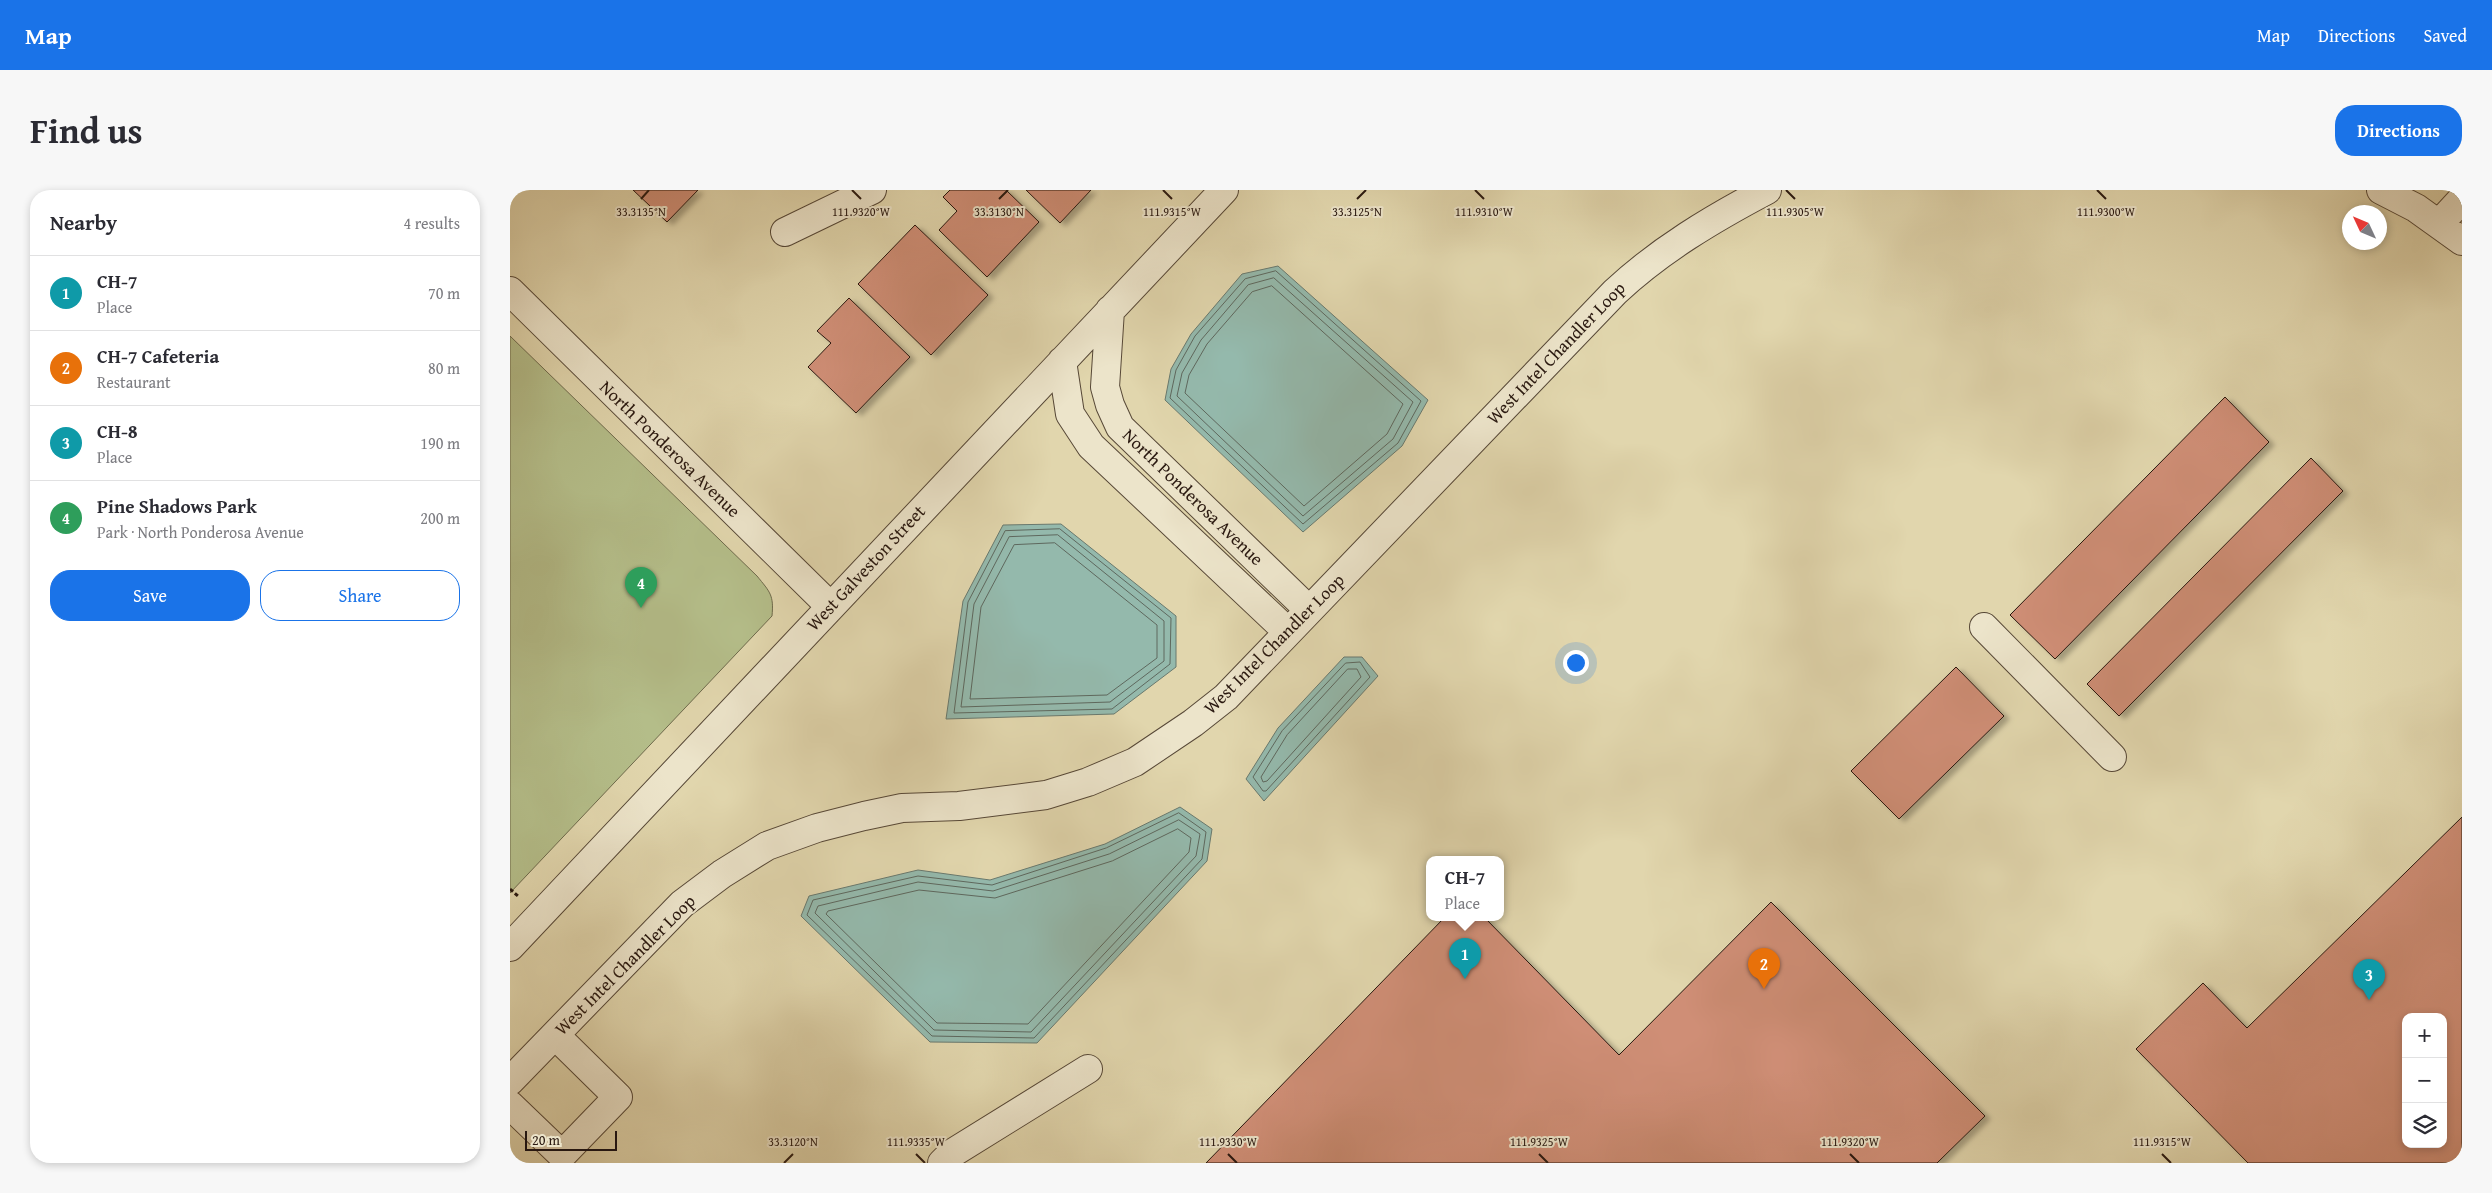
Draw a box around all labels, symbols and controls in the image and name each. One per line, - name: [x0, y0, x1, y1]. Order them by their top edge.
- text: Map: [25, 18, 72, 53]
- text: Map: [2257, 22, 2290, 49]
- text: Directions: [2318, 22, 2395, 49]
- text: Saved: [2423, 22, 2467, 49]
- text: Find us: [30, 105, 143, 156]
- button: Directions: [2335, 105, 2462, 156]
- text: 33.3135°N: [616, 203, 666, 220]
- text: 111.9320°W: [832, 203, 891, 220]
- text: 33.3130°N: [974, 203, 1024, 220]
- text: 111.9315°W: [1143, 203, 1202, 220]
- text: 33.3125°N: [1332, 203, 1382, 220]
- text: 111.9310°W: [1455, 203, 1514, 220]
- text: 111.9305°W: [1766, 203, 1825, 220]
- text: 111.9300°W: [2077, 203, 2136, 220]
- north arrow: [2342, 205, 2387, 250]
- text: Nearby: [50, 207, 117, 238]
- text: 4 results: [403, 211, 460, 235]
- text: CH-7: [97, 267, 138, 295]
- street label: West Intel Chandler Loop: [1480, 275, 1631, 430]
- text: 1: [62, 281, 70, 305]
- text: 70 m: [428, 281, 460, 305]
- text: Place: [97, 295, 132, 319]
- text: CH-7 Cafeteria: [97, 342, 219, 370]
- text: 2: [62, 356, 70, 380]
- text: 80 m: [428, 356, 460, 380]
- text: Restaurant: [97, 370, 171, 394]
- street label: North Ponderosa Avenue: [594, 374, 747, 523]
- text: CH-8: [97, 417, 138, 445]
- street label: North Ponderosa Avenue: [1117, 422, 1270, 571]
- text: 3: [62, 431, 70, 455]
- text: 190 m: [420, 431, 460, 455]
- text: Place: [97, 445, 132, 469]
- text: Pine Shadows Park: [97, 492, 257, 520]
- street label: West Galveston Street: [800, 498, 932, 637]
- text: 4: [62, 506, 70, 530]
- text: 200 m: [420, 506, 460, 530]
- text: Park · North Ponderosa Avenue: [97, 520, 304, 544]
- pin: 4: [625, 567, 657, 608]
- street label: West Intel Chandler Loop: [1197, 567, 1351, 720]
- button: Save: [50, 570, 250, 621]
- button: Share: [260, 570, 460, 621]
- your location: [1563, 650, 1589, 676]
- popup: [1426, 856, 1504, 921]
- text: CH-7: [1445, 863, 1485, 891]
- street label: West Intel Chandler Loop: [548, 888, 702, 1041]
- text: Place: [1445, 891, 1480, 915]
- pin: 1: [1449, 938, 1481, 979]
- pin: 2: [1748, 948, 1780, 989]
- pin: 3: [2353, 959, 2385, 1000]
- map controls: [2402, 1013, 2447, 1148]
- button: +: [2402, 1013, 2447, 1058]
- button: −: [2402, 1058, 2447, 1103]
- button: layers: [2402, 1103, 2447, 1148]
- scale bar: [525, 1128, 618, 1151]
- text: 20 m: [532, 1130, 560, 1150]
- text: 33.3120°N: [768, 1133, 818, 1150]
- text: 111.9335°W: [887, 1133, 946, 1150]
- text: 111.9330°W: [1199, 1133, 1258, 1150]
- text: 111.9325°W: [1510, 1133, 1569, 1150]
- text: 111.9320°W: [1821, 1133, 1880, 1150]
- text: 111.9315°W: [2133, 1133, 2192, 1150]

